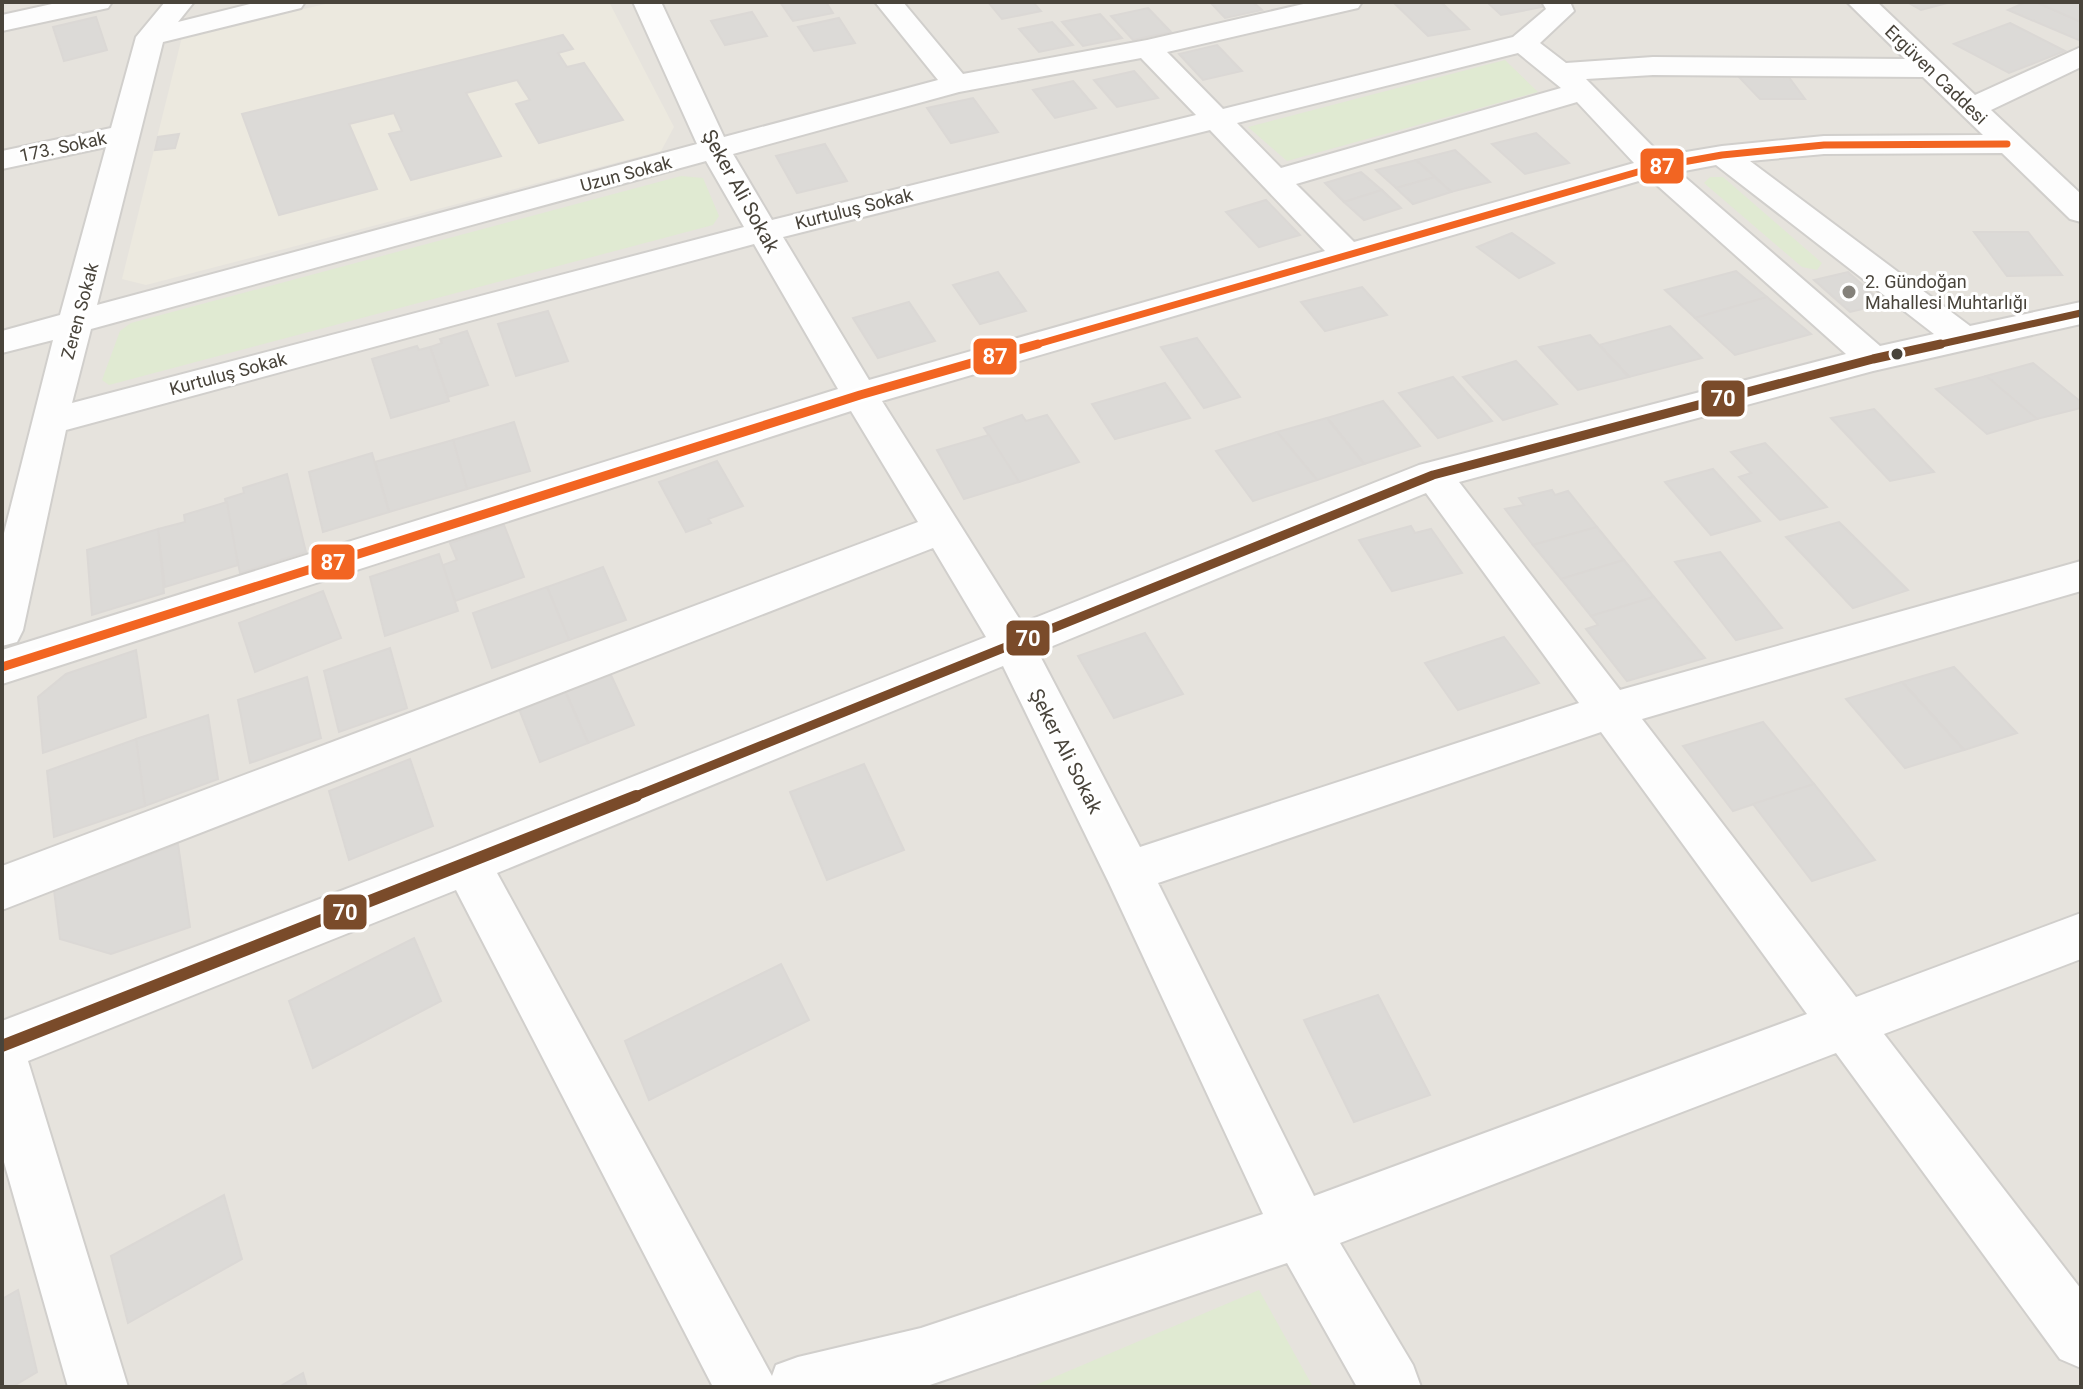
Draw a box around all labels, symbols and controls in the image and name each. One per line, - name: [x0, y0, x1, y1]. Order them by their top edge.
- street label: Ergüven Caddesi: [1881, 21, 1992, 129]
- street label: Şeker Ali Sokak: [697, 125, 785, 257]
- street label: 173. Sokak: [17, 127, 109, 166]
- line badge: 87: [1639, 147, 1685, 185]
- street label: Uzun Sokak: [578, 151, 675, 196]
- text: 87: [1649, 154, 1675, 179]
- street label: Kurtuluş Sokak: [793, 184, 916, 233]
- street label: Zeren Sokak: [57, 259, 103, 361]
- place label: 2. Gündoğan Mahallesi Muhtarlığı: [1865, 271, 2027, 313]
- marker: 2. Gündoğan Mahallesi Muhtarlığı: [1840, 283, 1858, 301]
- line badge: 87: [972, 337, 1018, 376]
- text: 87: [982, 344, 1008, 369]
- unlabelled marker: [1889, 346, 1905, 362]
- street label: Kurtuluş Sokak: [167, 348, 290, 399]
- line badge: 70: [1700, 379, 1746, 418]
- text: 70: [1710, 386, 1736, 411]
- line badge: 87: [310, 543, 356, 581]
- text: 87: [320, 550, 346, 575]
- line badge: 70: [1005, 619, 1051, 657]
- text: 70: [1015, 626, 1041, 651]
- street label: Şeker Ali Sokak: [1024, 685, 1108, 818]
- line badge: 70: [322, 893, 368, 931]
- text: 70: [332, 900, 358, 925]

